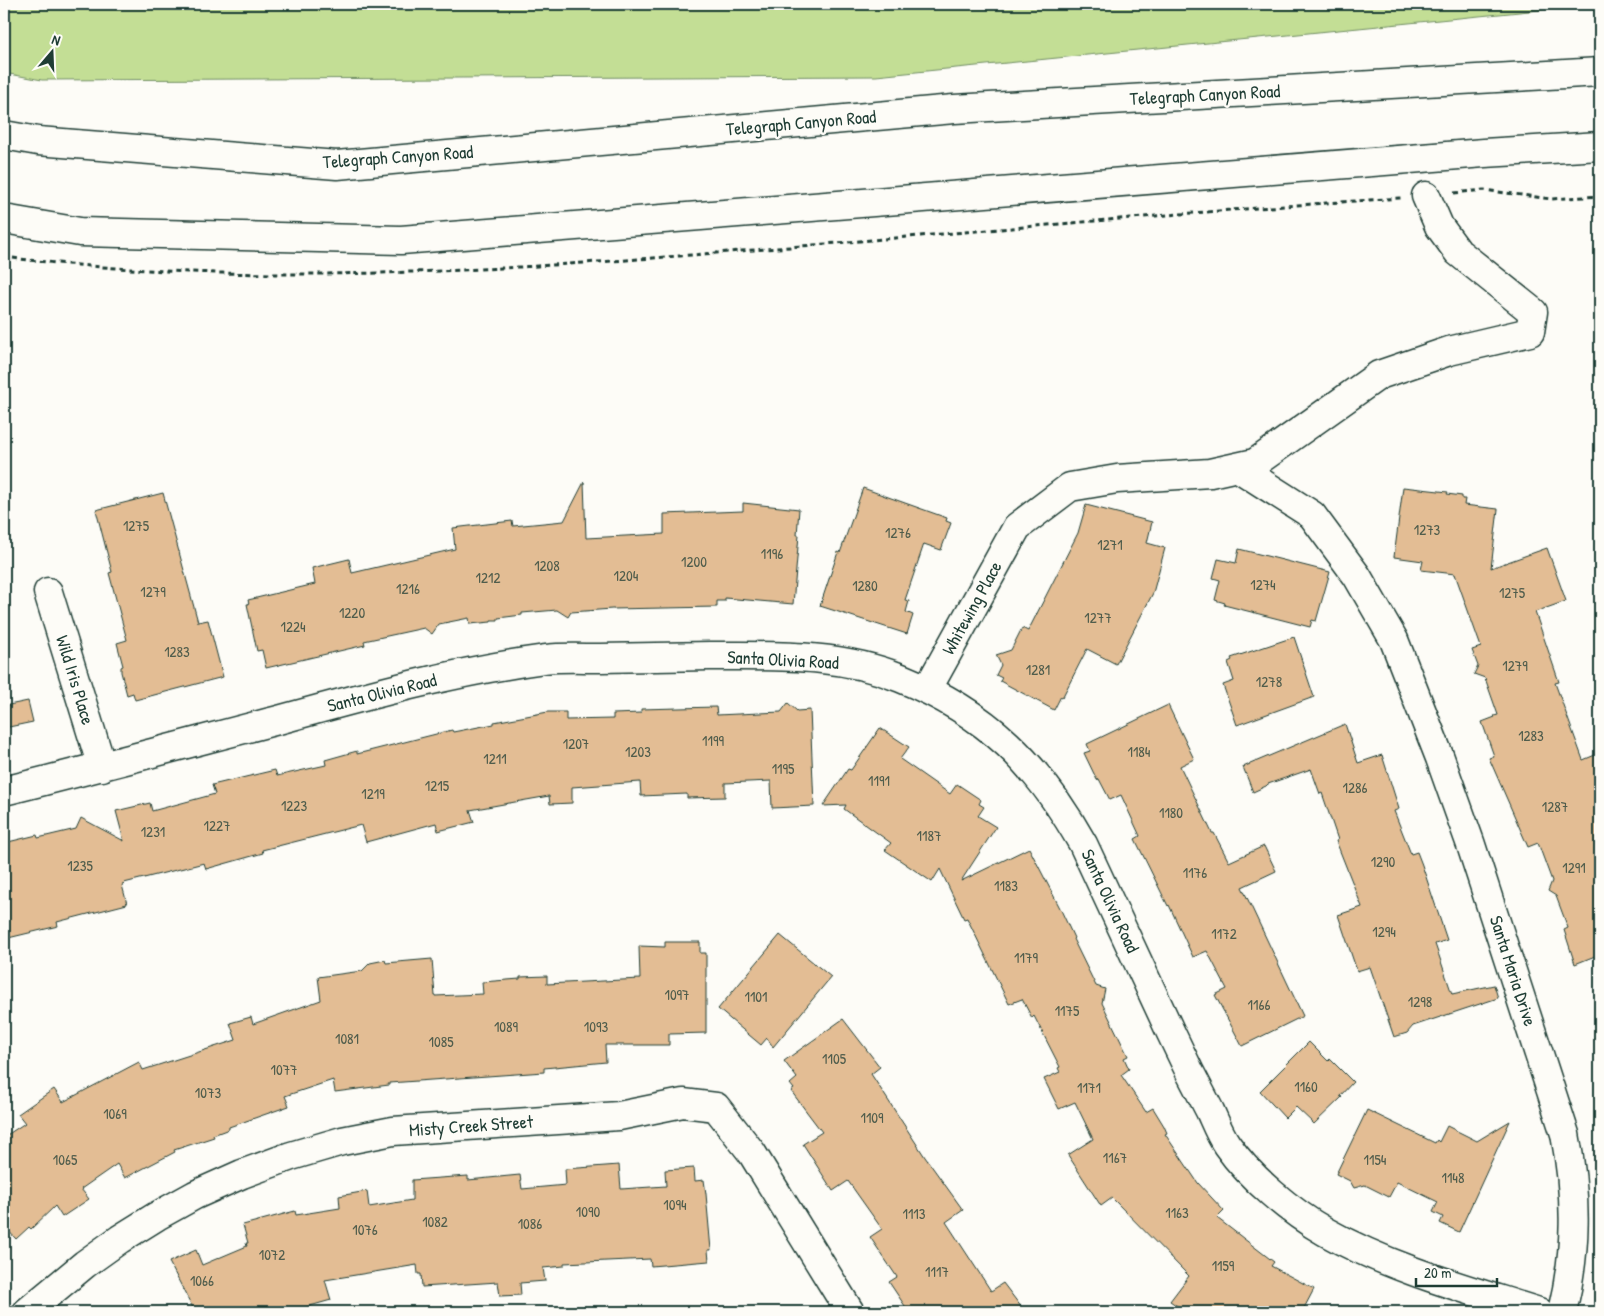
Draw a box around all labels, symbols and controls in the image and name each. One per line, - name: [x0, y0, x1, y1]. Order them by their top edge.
- north arrow: [28, 28, 78, 78]
- text: N: [50, 29, 64, 50]
- street label: Telegraph Canyon Road: [1129, 78, 1281, 111]
- street label: Telegraph Canyon Road: [725, 103, 877, 142]
- street label: Telegraph Canyon Road: [322, 139, 474, 174]
- house number: 1275: [123, 515, 150, 536]
- house number: 1273: [1414, 519, 1441, 540]
- house number: 1276: [885, 522, 911, 543]
- house number: 1271: [1097, 534, 1123, 555]
- house number: 1196: [761, 543, 783, 564]
- house number: 1200: [681, 551, 707, 572]
- house number: 1208: [534, 555, 560, 576]
- street label: Whitewing Place: [936, 557, 1008, 659]
- house number: 1204: [614, 565, 639, 586]
- house number: 1212: [476, 567, 500, 588]
- house number: 1274: [1250, 574, 1276, 595]
- house number: 1280: [852, 575, 878, 596]
- house number: 1216: [396, 578, 420, 599]
- house number: 1279: [140, 581, 166, 602]
- house number: 1275: [1499, 582, 1526, 603]
- house number: 1220: [339, 602, 365, 623]
- house number: 1277: [1084, 607, 1112, 628]
- house number: 1224: [280, 616, 306, 637]
- street label: Wild Iris Place: [50, 632, 101, 727]
- house number: 1283: [164, 641, 190, 662]
- street label: Santa Olivia Road: [727, 644, 839, 675]
- house number: 1279: [1502, 655, 1528, 676]
- house number: 1281: [1026, 659, 1050, 680]
- street label: Santa Olivia Road: [325, 667, 439, 718]
- house number: 1278: [1256, 671, 1282, 692]
- house number: 1283: [1518, 725, 1544, 746]
- house number: 1199: [702, 730, 724, 751]
- house number: 1207: [563, 733, 589, 754]
- house number: 1203: [625, 741, 651, 762]
- house number: 1184: [1127, 741, 1151, 762]
- house number: 1211: [483, 748, 507, 769]
- house number: 1195: [772, 758, 795, 779]
- house number: 1191: [868, 770, 890, 791]
- house number: 1215: [425, 775, 450, 796]
- house number: 1286: [1343, 777, 1367, 798]
- house number: 1219: [361, 783, 385, 804]
- house number: 1223: [281, 795, 307, 816]
- house number: 1287: [1542, 796, 1568, 817]
- house number: 1180: [1159, 802, 1183, 823]
- house number: 1227: [204, 815, 230, 836]
- house number: 1231: [141, 821, 165, 842]
- house number: 1187: [917, 825, 941, 846]
- street label: Santa Olivia Road: [1076, 845, 1145, 957]
- house number: 1290: [1371, 851, 1396, 872]
- house number: 1235: [67, 855, 93, 876]
- house number: 1291: [1562, 857, 1586, 878]
- house number: 1176: [1183, 862, 1207, 883]
- house number: 1183: [994, 875, 1018, 896]
- street label: Santa Maria Drive: [1484, 912, 1543, 1029]
- house number: 1294: [1372, 921, 1396, 942]
- house number: 1172: [1211, 923, 1237, 944]
- house number: 1179: [1014, 947, 1038, 968]
- house number: 1097: [664, 984, 690, 1005]
- house number: 1101: [744, 986, 768, 1007]
- house number: 1298: [1408, 991, 1432, 1012]
- house number: 1166: [1248, 994, 1270, 1015]
- house number: 1175: [1055, 1000, 1080, 1021]
- house number: 1089: [494, 1016, 519, 1037]
- house number: 1093: [584, 1016, 608, 1037]
- house number: 1081: [335, 1028, 359, 1049]
- house number: 1085: [428, 1031, 454, 1052]
- house number: 1105: [822, 1048, 847, 1069]
- house number: 1077: [270, 1059, 298, 1080]
- house number: 1160: [1294, 1076, 1318, 1097]
- house number: 1171: [1077, 1077, 1101, 1098]
- house number: 1073: [195, 1082, 221, 1103]
- house number: 1069: [103, 1103, 127, 1124]
- house number: 1109: [860, 1107, 884, 1128]
- street label: Misty Creek Street: [408, 1109, 535, 1142]
- house number: 1167: [1103, 1147, 1127, 1168]
- house number: 1065: [53, 1149, 78, 1170]
- house number: 1154: [1364, 1149, 1387, 1170]
- house number: 1148: [1441, 1167, 1465, 1188]
- house number: 1094: [663, 1194, 687, 1215]
- house number: 1090: [576, 1201, 600, 1222]
- house number: 1163: [1165, 1202, 1189, 1223]
- house number: 1113: [902, 1203, 926, 1224]
- house number: 1082: [422, 1211, 448, 1232]
- house number: 1086: [518, 1213, 542, 1234]
- house number: 1076: [352, 1219, 378, 1240]
- house number: 1072: [259, 1244, 285, 1265]
- house number: 1159: [1212, 1255, 1235, 1276]
- scale bar: [1416, 1256, 1498, 1288]
- house number: 1117: [925, 1261, 949, 1282]
- text: 20 m: [1424, 1262, 1451, 1283]
- house number: 1066: [190, 1270, 214, 1291]

